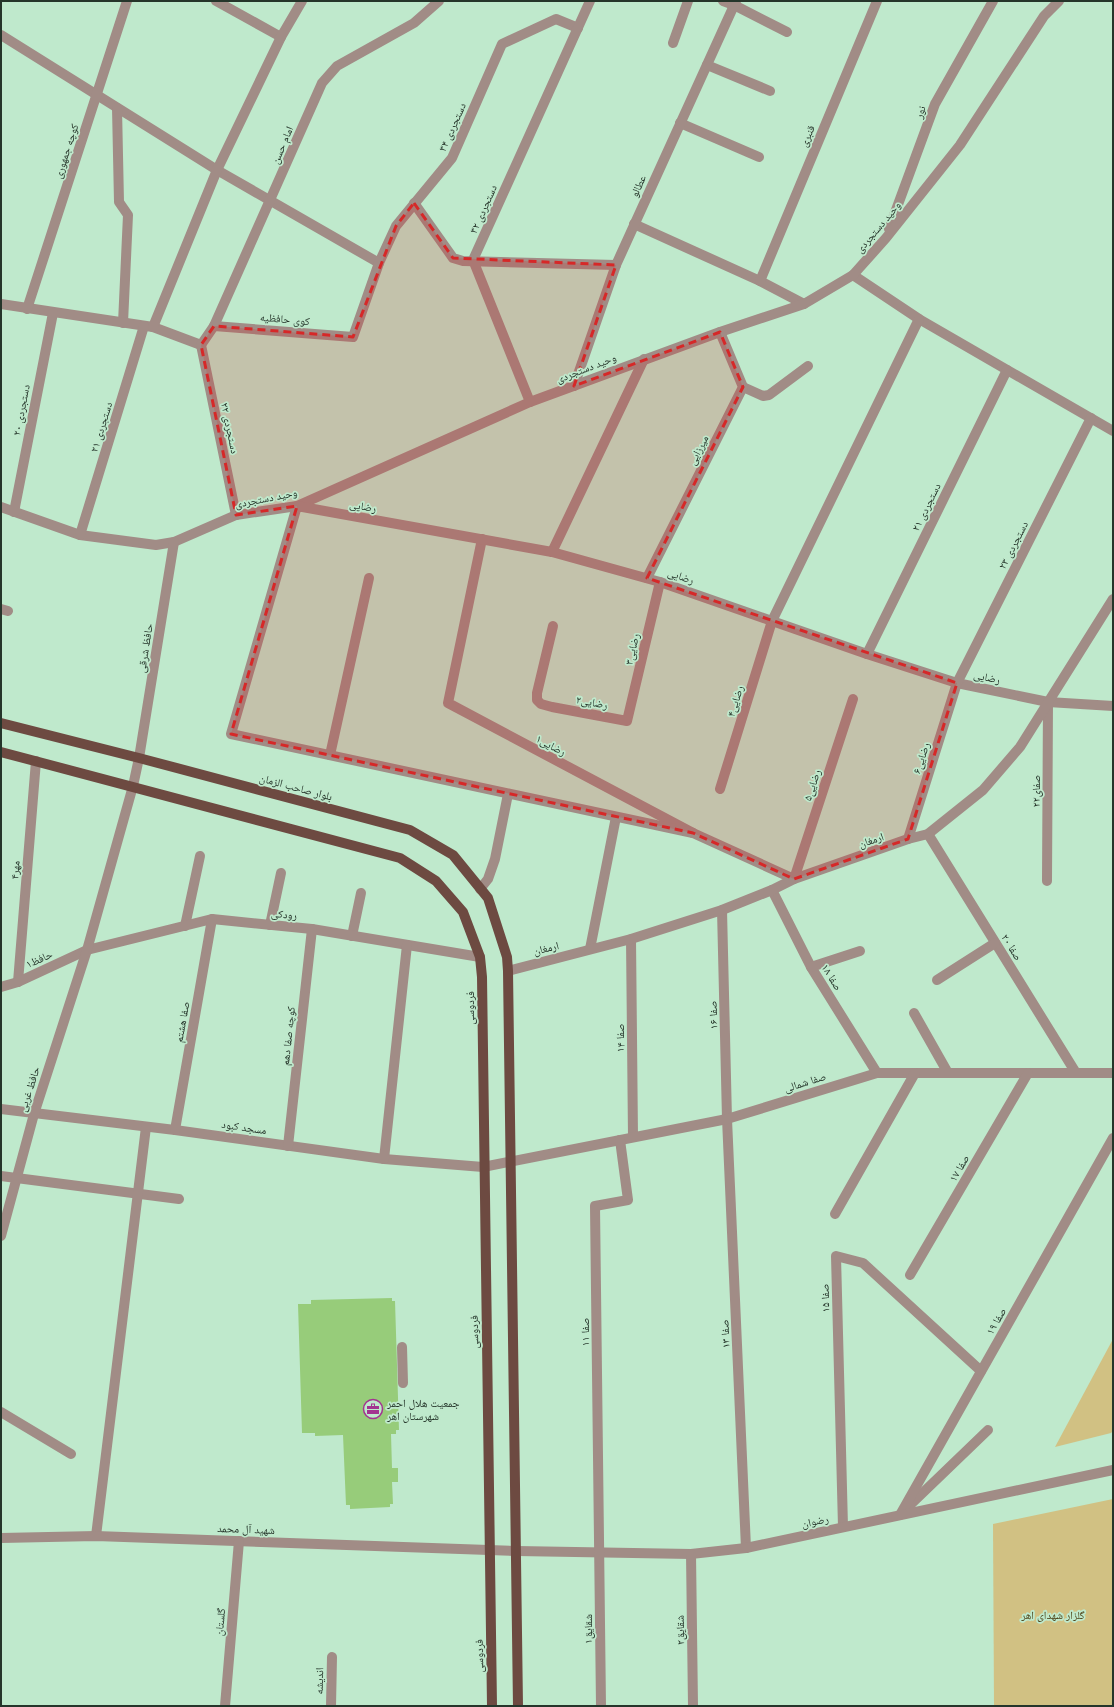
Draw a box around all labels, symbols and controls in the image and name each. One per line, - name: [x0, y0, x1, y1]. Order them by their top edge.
- street label: دستجردی ۳۴: [436, 100, 469, 154]
- street label: نور: [912, 104, 928, 121]
- street label: کوچه جمهوری: [52, 122, 82, 180]
- street label: قنبری: [797, 123, 818, 149]
- street label: امام حسن: [269, 124, 296, 166]
- street label: عطالو: [628, 173, 648, 199]
- street label: دستجردی ۳۲: [467, 182, 500, 236]
- street label: وحید دستجردی: [853, 199, 904, 256]
- street label: کوی حافظیه: [260, 311, 311, 328]
- street label: وحید دستجردی: [554, 351, 618, 386]
- street label: دستجردی ۲۰: [10, 383, 33, 437]
- street label: دستجردی ۲۱: [88, 400, 115, 454]
- street label: دستجردی ۲۲: [218, 401, 241, 455]
- street label: میرزایی: [685, 433, 711, 467]
- street label: دستجردی ۲۱: [909, 481, 944, 533]
- street label: وحید دستجردی: [234, 486, 298, 511]
- street label: رضایی: [348, 498, 377, 515]
- street label: دستجردی ۲۳: [996, 519, 1031, 571]
- street label: رضایی: [666, 566, 696, 587]
- street label: حافظ شرقی: [135, 622, 156, 674]
- street label: رضایی۳: [623, 632, 642, 666]
- street label: رضایی: [972, 668, 1001, 687]
- street label: رضایی۴: [725, 684, 746, 718]
- street label: رضایی۲: [575, 693, 609, 712]
- street label: رضایی۱: [534, 732, 568, 759]
- street label: رضایی۶: [910, 741, 933, 775]
- street label: رضایی۵: [801, 768, 824, 802]
- street label: بلوار صاحب الزمان: [258, 772, 334, 803]
- street label: صفای۲۲: [1030, 775, 1043, 807]
- street label: ارمغان: [857, 830, 885, 851]
- street label: مهر۴: [8, 860, 22, 880]
- street label: رودکی: [270, 907, 298, 922]
- street label: صفا ۲۰: [999, 932, 1025, 962]
- street label: ارمغان: [532, 939, 560, 958]
- street label: حافظ۱: [24, 948, 54, 970]
- street label: صفا ۱۸: [819, 962, 845, 992]
- street label: فردوسی: [464, 991, 477, 1025]
- street label: صفا ۱۶: [707, 1000, 719, 1030]
- street label: صفا هشتم: [172, 1001, 193, 1044]
- street label: کوچه صفا دهم: [279, 1005, 299, 1066]
- street label: صفا ۱۴: [614, 1024, 626, 1052]
- street label: حافظ غربی: [16, 1065, 43, 1113]
- street label: صفا شمالی: [783, 1070, 828, 1095]
- street label: مسجد کبود: [221, 1118, 267, 1136]
- street label: صفا ۱۷: [947, 1153, 971, 1183]
- street label: صفا ۱۵: [819, 1283, 831, 1313]
- street label: صفا ۱۹: [984, 1306, 1008, 1336]
- street label: فردوسی: [468, 1315, 481, 1349]
- street label: صفا ۱۱: [579, 1318, 591, 1346]
- street label: صفا ۱۳: [718, 1319, 732, 1349]
- place label: جمعیت هلال احمر شهرستان اهر: [386, 1397, 460, 1423]
- office icon: جمعیت هلال احمر شهرستان اهر: [362, 1398, 384, 1420]
- street label: رضوان: [800, 1512, 830, 1531]
- street label: شهید آل محمد: [217, 1522, 275, 1537]
- street label: گلستان: [213, 1607, 228, 1636]
- park label: گلزار شهدای اهر: [1020, 1609, 1085, 1622]
- street label: شقایق۱: [582, 1614, 595, 1644]
- street label: شقایق۲: [674, 1615, 687, 1645]
- street label: فردوسی: [473, 1639, 486, 1673]
- street label: اندیشه: [313, 1667, 325, 1695]

